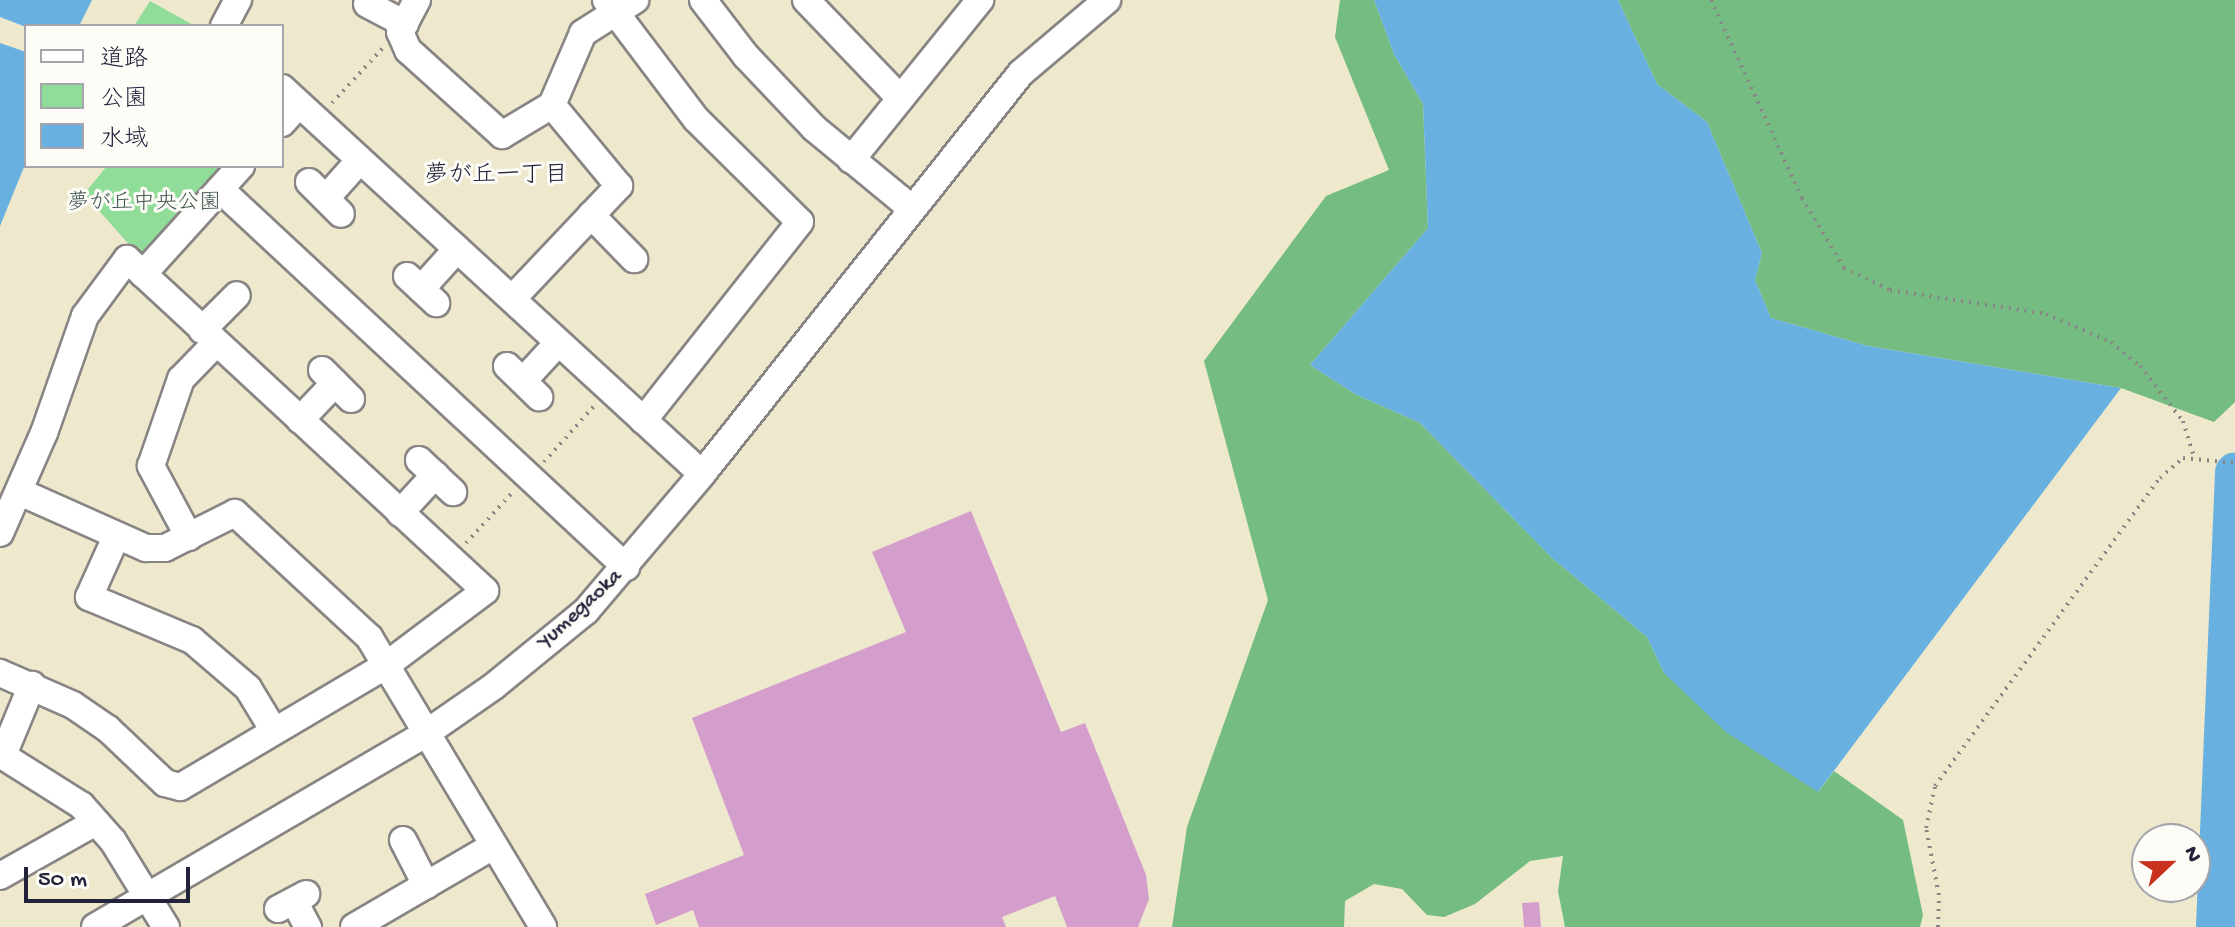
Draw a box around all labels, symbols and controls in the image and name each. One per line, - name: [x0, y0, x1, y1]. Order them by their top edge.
- legend: [24, 24, 284, 168]
- text: 道路: [100, 46, 148, 75]
- text: 公園: [100, 86, 148, 115]
- text: 水域: [100, 126, 148, 155]
- district label: 夢が丘一丁目: [424, 163, 568, 191]
- park label: 夢が丘中央公園: [67, 192, 221, 218]
- street label: Yumegaoka: [533, 564, 629, 656]
- north arrow: [2131, 823, 2211, 903]
- text: N: [2177, 843, 2206, 866]
- scale bar: [28, 851, 194, 901]
- text: 50 m: [38, 866, 87, 895]

